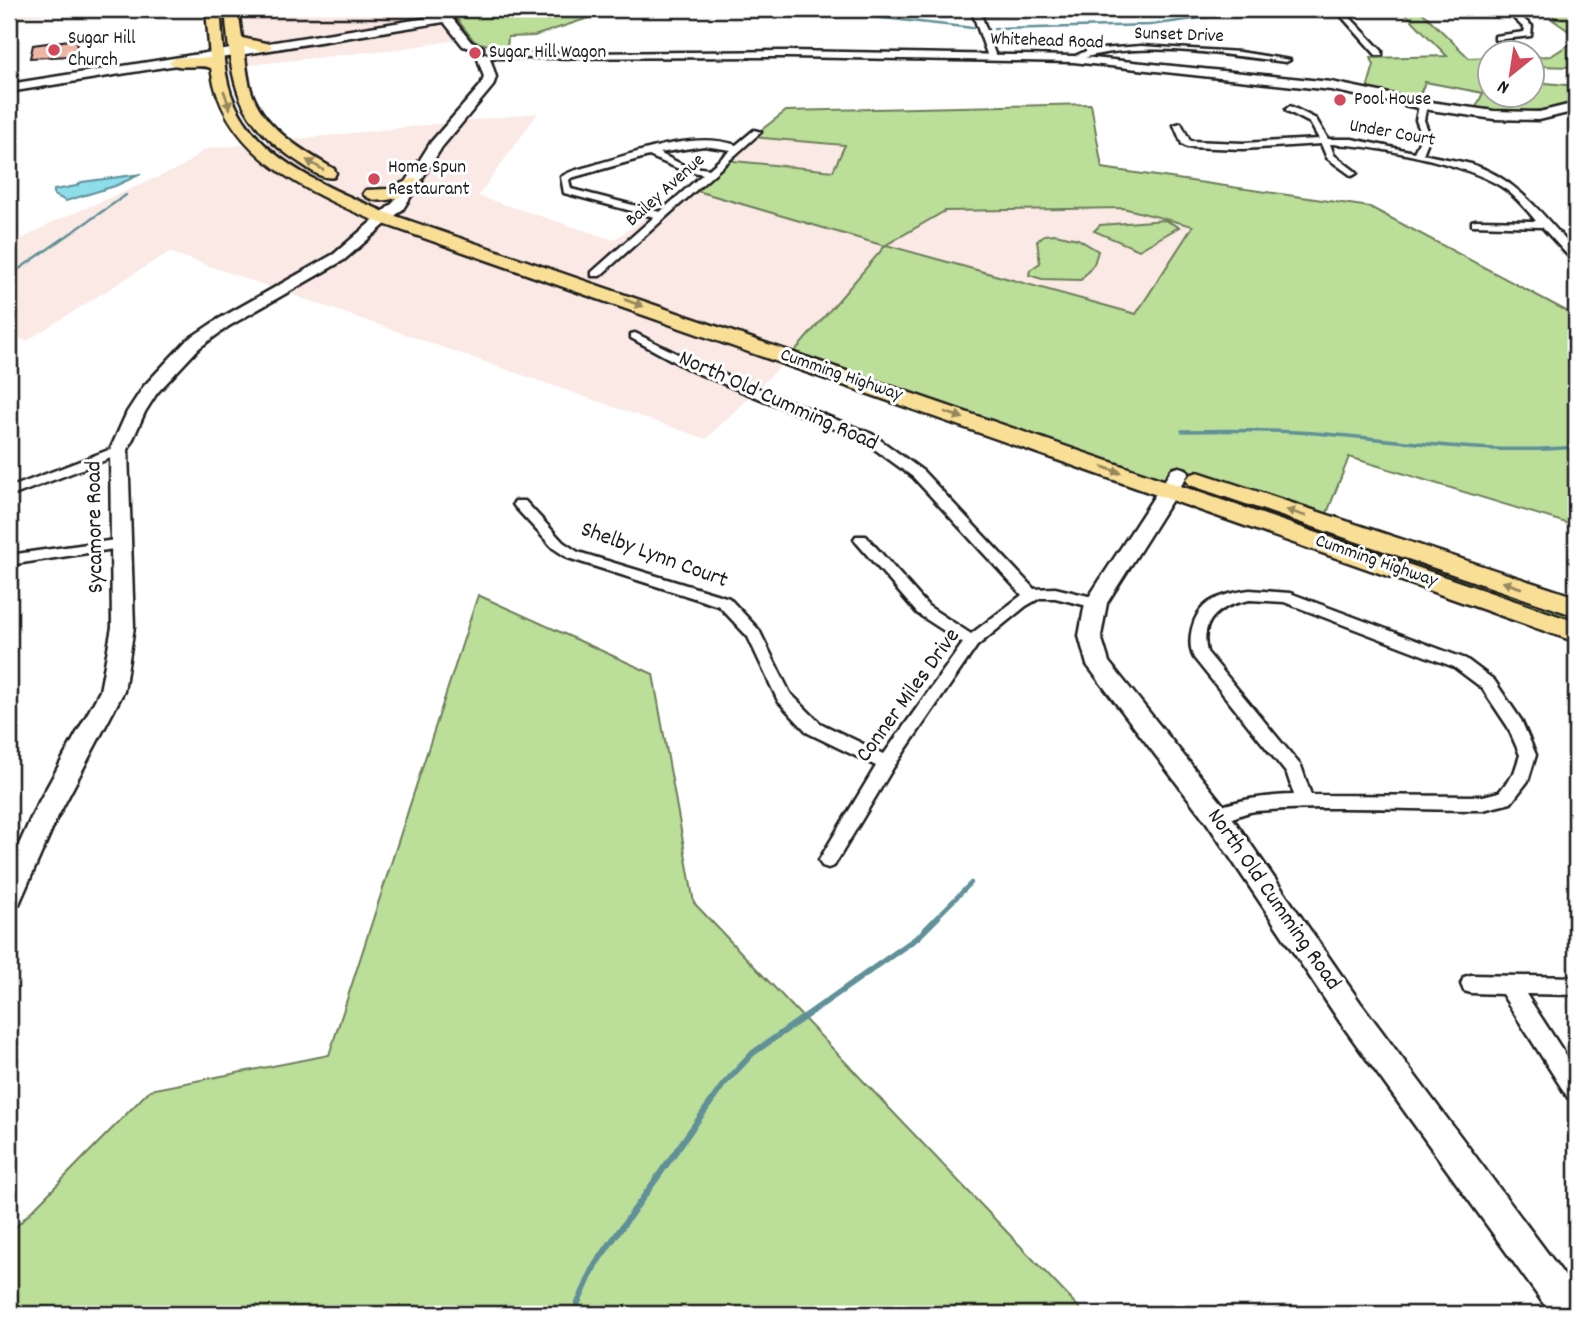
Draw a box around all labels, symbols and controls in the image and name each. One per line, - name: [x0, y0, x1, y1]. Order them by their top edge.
- street label: Sunset Drive: [1134, 21, 1224, 51]
- place label: Sugar Hill Church: [68, 26, 136, 75]
- street label: Whitehead Road: [990, 27, 1104, 57]
- north arrow: [1476, 38, 1546, 108]
- place label: Sugar Hill Wagon: [489, 40, 606, 67]
- marker: Sugar Hill Church: [46, 42, 62, 58]
- marker: Sugar Hill Wagon: [467, 45, 483, 61]
- text: N: [1493, 72, 1515, 100]
- place label: Pool House: [1354, 87, 1431, 114]
- one-way arrow: [222, 90, 233, 111]
- marker: Pool House: [1332, 92, 1348, 108]
- street label: Under Court: [1347, 113, 1437, 155]
- street label: Bailey Avenue: [620, 148, 712, 234]
- place label: Home Spun Restaurant: [388, 155, 469, 204]
- one-way arrow: [305, 159, 324, 171]
- marker: Home Spun Restaurant: [366, 171, 382, 187]
- one-way arrow: [623, 298, 644, 309]
- street label: Cumming Highway: [776, 342, 906, 410]
- street label: North Old Cumming Road: [673, 343, 883, 461]
- one-way arrow: [943, 410, 964, 421]
- street label: Sycamore Road: [78, 460, 114, 594]
- one-way arrow: [1101, 465, 1122, 476]
- one-way arrow: [1285, 507, 1306, 518]
- street label: Shelby Lynn Court: [576, 514, 732, 598]
- street label: Cumming Highway: [1311, 528, 1441, 596]
- one-way arrow: [1501, 579, 1522, 590]
- street label: Conner Miles Drive: [849, 622, 969, 770]
- street label: North Old Cumming Road: [1198, 802, 1348, 998]

